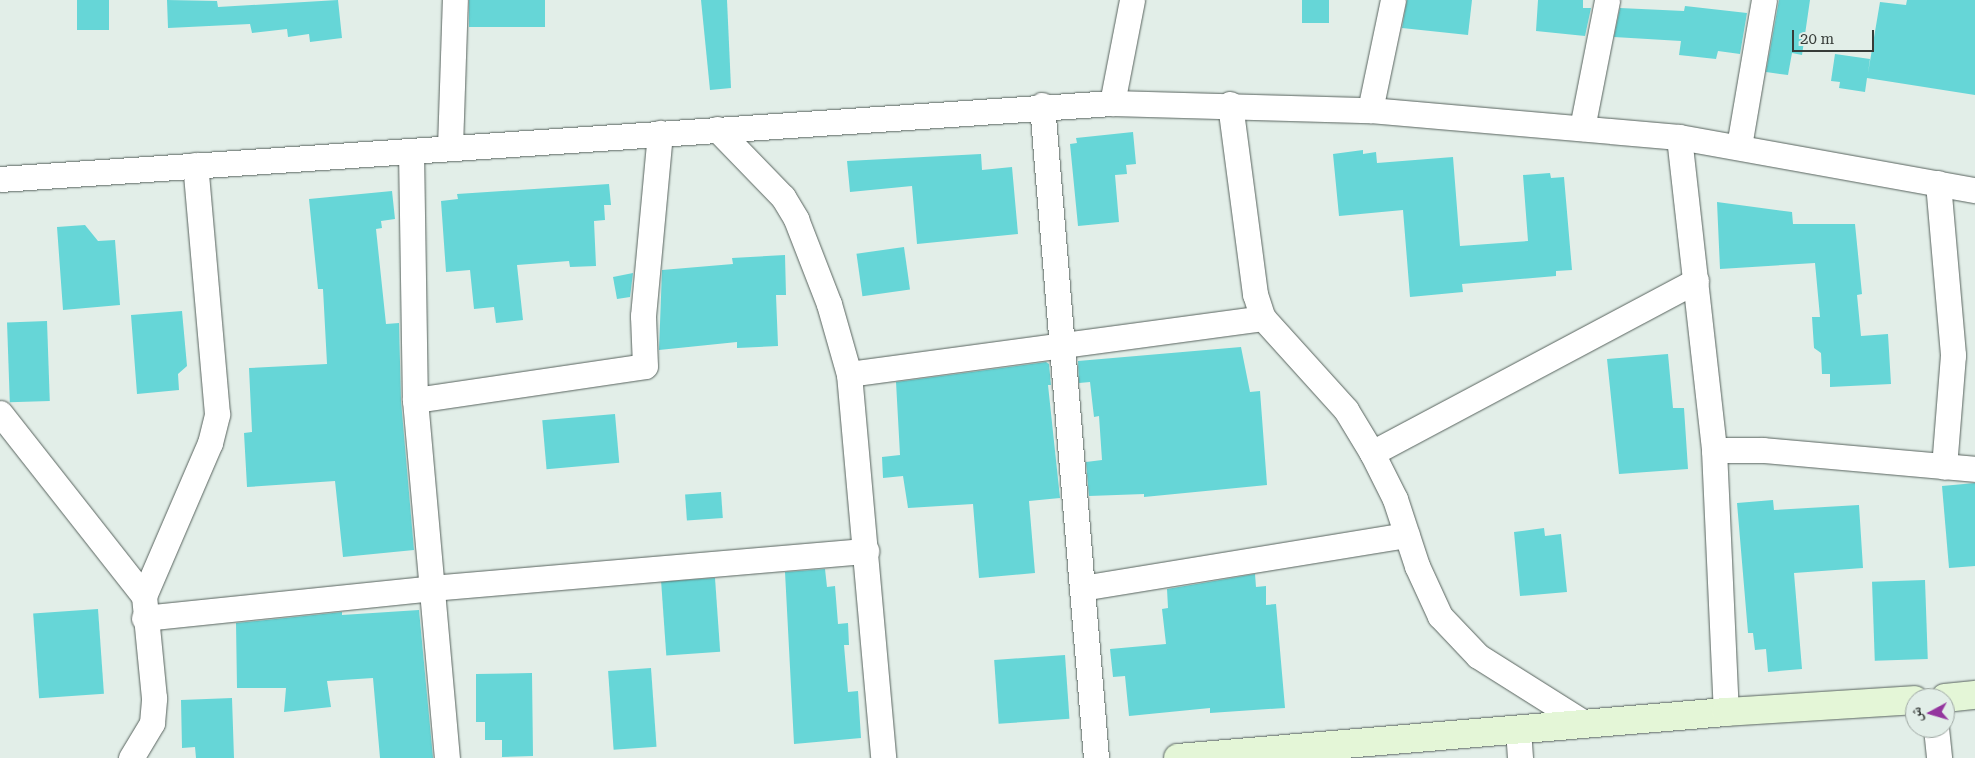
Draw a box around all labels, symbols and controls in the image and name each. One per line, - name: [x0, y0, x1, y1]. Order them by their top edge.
- scale bar: [1795, 20, 1878, 52]
- text: 20 m: [1800, 30, 1834, 48]
- north arrow: [1905, 688, 1955, 738]
- text: ش: [1907, 706, 1925, 723]

